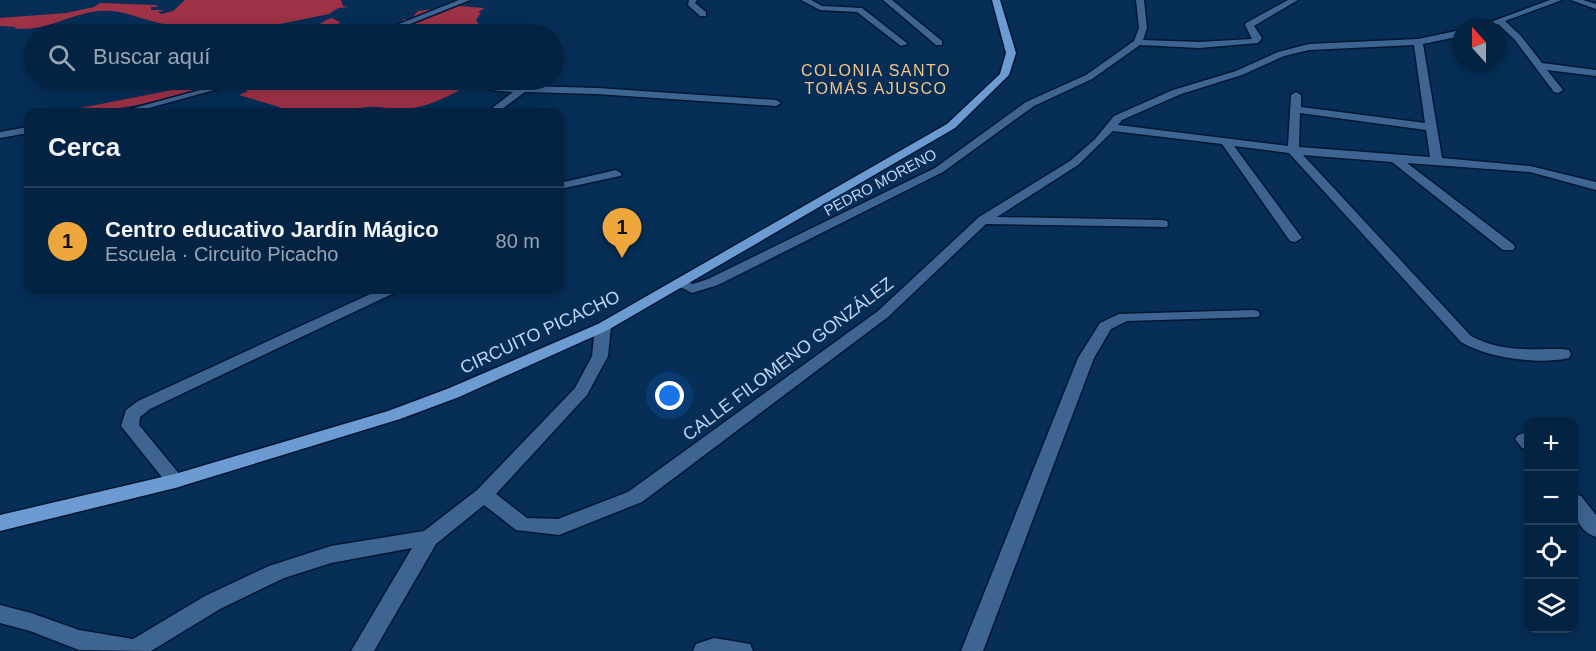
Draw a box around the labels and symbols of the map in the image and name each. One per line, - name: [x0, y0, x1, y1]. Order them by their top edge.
- north arrow: [1452, 18, 1506, 72]
- district label: COLONIA SANTO TOMÁS AJUSCO: [801, 62, 951, 97]
- street label: PEDRO MORENO: [821, 145, 939, 219]
- pin: 1: [602, 208, 642, 258]
- street label: CALLE FILOMENO GONZÁLEZ: [679, 273, 897, 445]
- street label: CIRCUITO PICACHO: [457, 286, 623, 378]
- your location: [655, 381, 684, 410]

